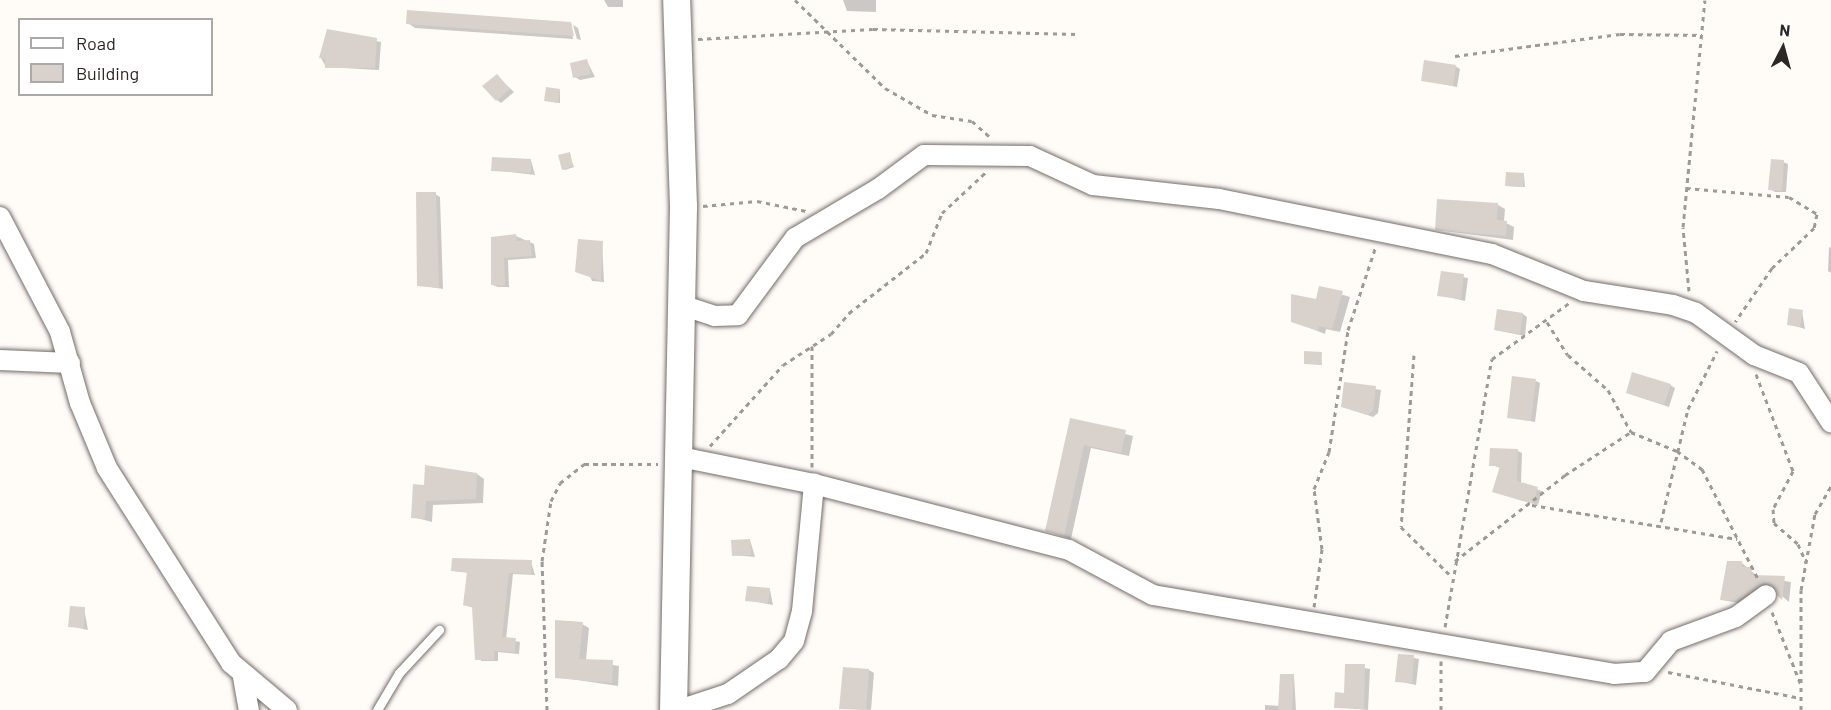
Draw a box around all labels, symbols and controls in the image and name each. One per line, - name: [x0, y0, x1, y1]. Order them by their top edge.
- legend: [18, 18, 213, 96]
- north arrow: [1753, 18, 1813, 78]
- text: N: [1779, 20, 1791, 40]
- text: Road: [76, 32, 116, 54]
- text: Building: [76, 62, 139, 84]

